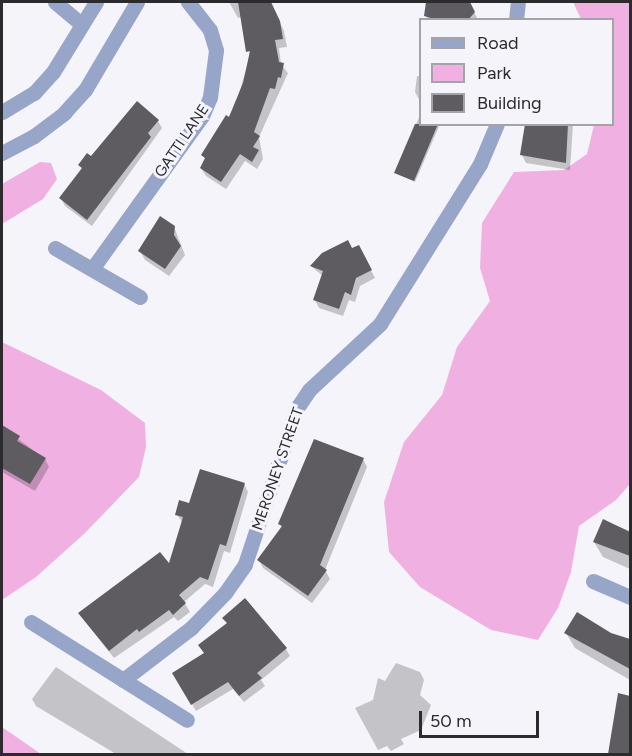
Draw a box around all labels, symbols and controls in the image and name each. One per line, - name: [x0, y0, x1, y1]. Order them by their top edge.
- legend: [419, 18, 614, 126]
- text: Road: [477, 32, 518, 54]
- text: Park: [477, 62, 511, 84]
- text: Building: [477, 92, 542, 114]
- street label: GATTI LANE: [151, 101, 213, 181]
- street label: MERONEY STREET: [249, 405, 307, 533]
- scale bar: [422, 699, 542, 737]
- text: 50 m: [430, 710, 472, 732]

